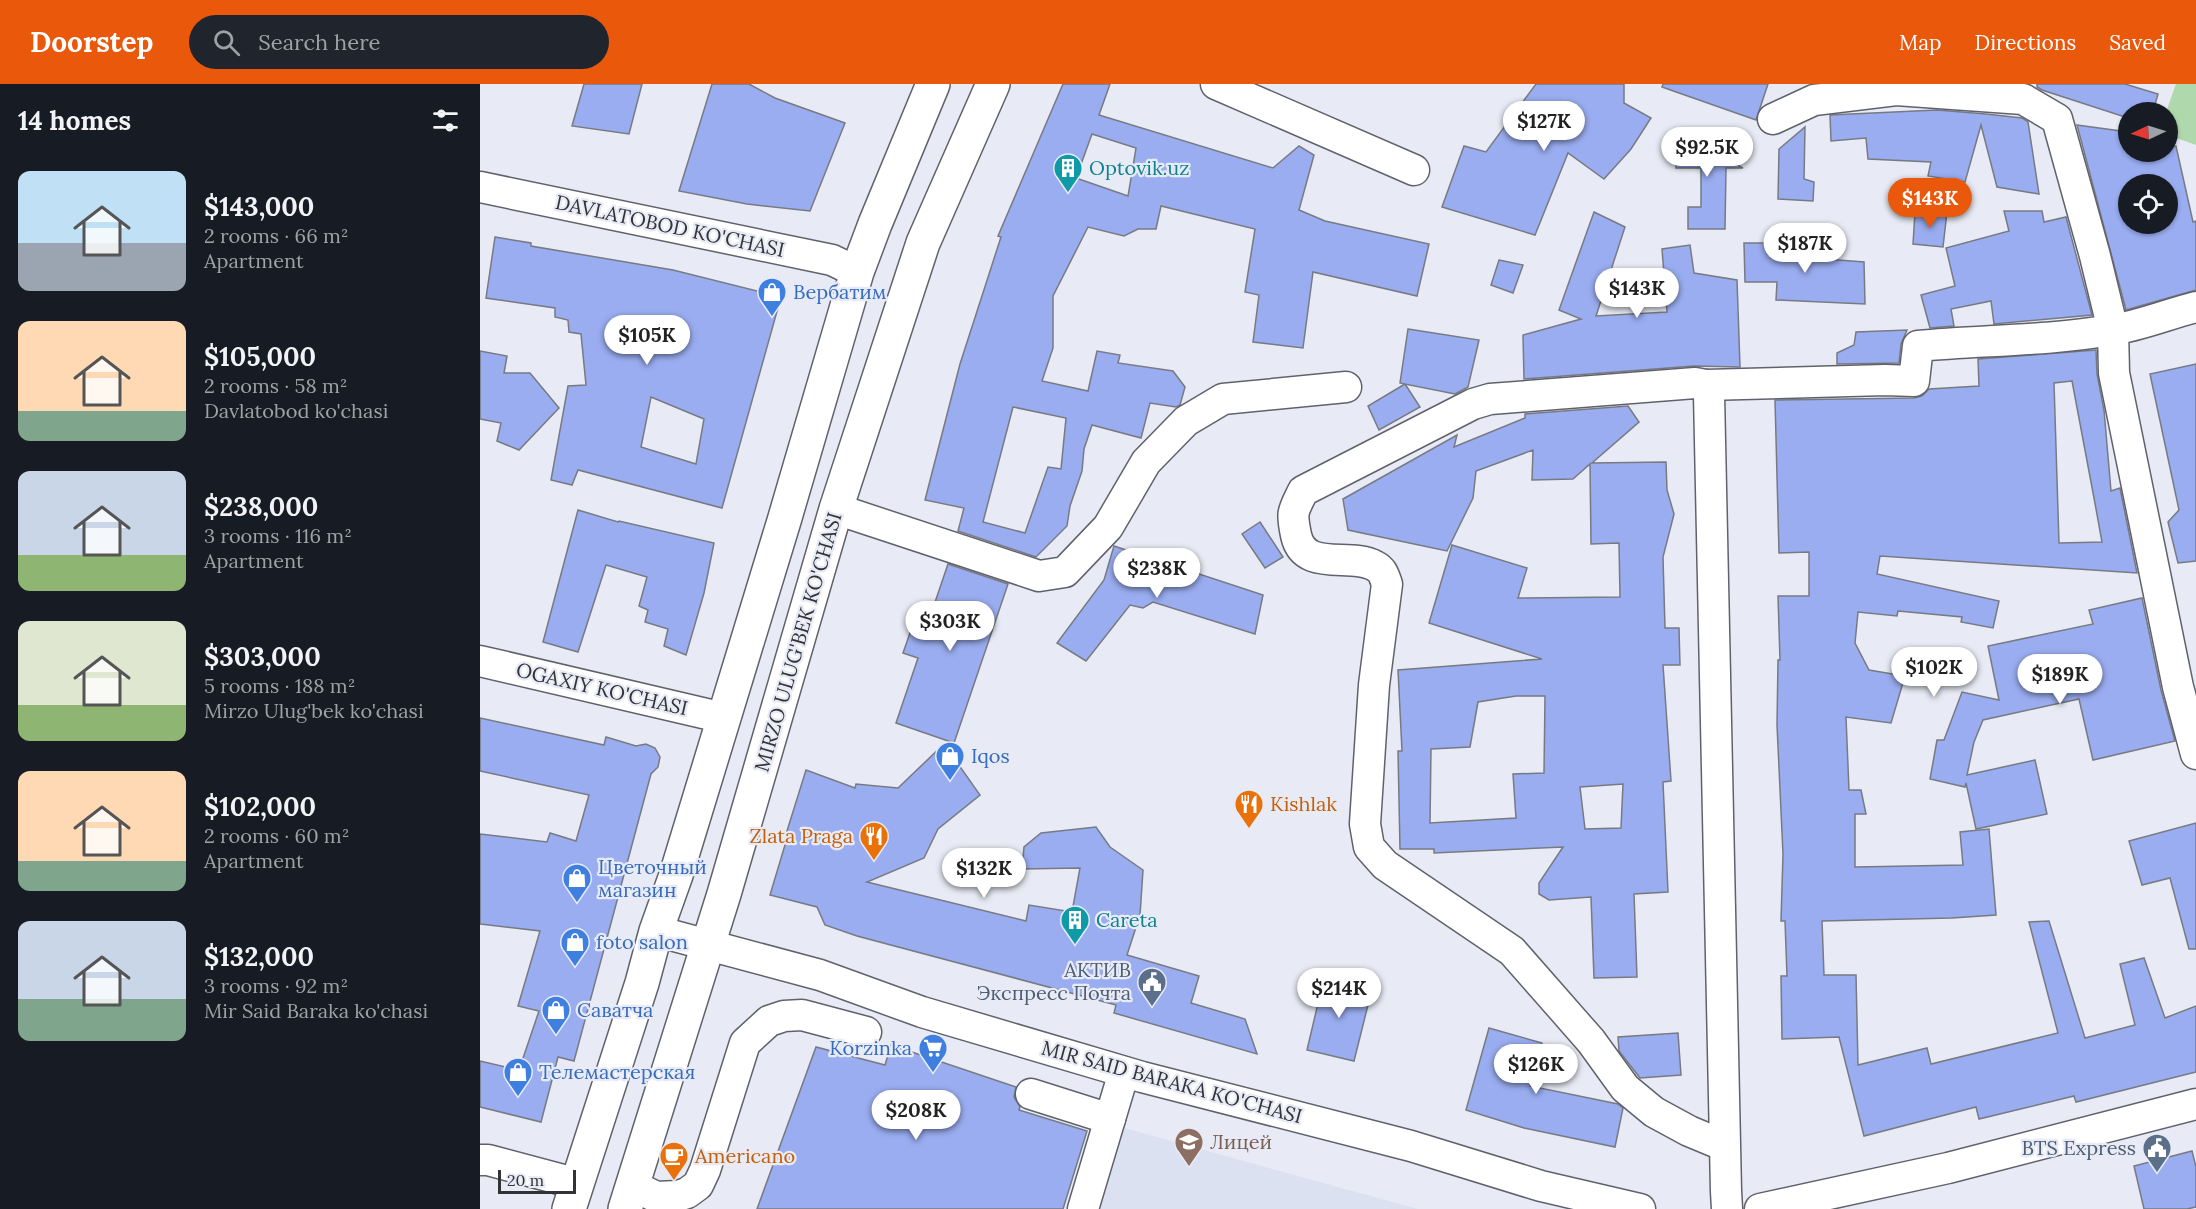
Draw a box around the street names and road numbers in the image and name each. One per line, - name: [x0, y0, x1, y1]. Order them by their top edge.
- street label: DAVLATOBOD KO'CHASI: [553, 189, 787, 262]
- street label: MIRZO ULUG'BEK KO'CHASI: [749, 509, 847, 774]
- street label: OGAXIY KO'CHASI: [514, 657, 690, 720]
- street label: MIR SAID BARAKA KO'CHASI: [1039, 1035, 1305, 1128]

